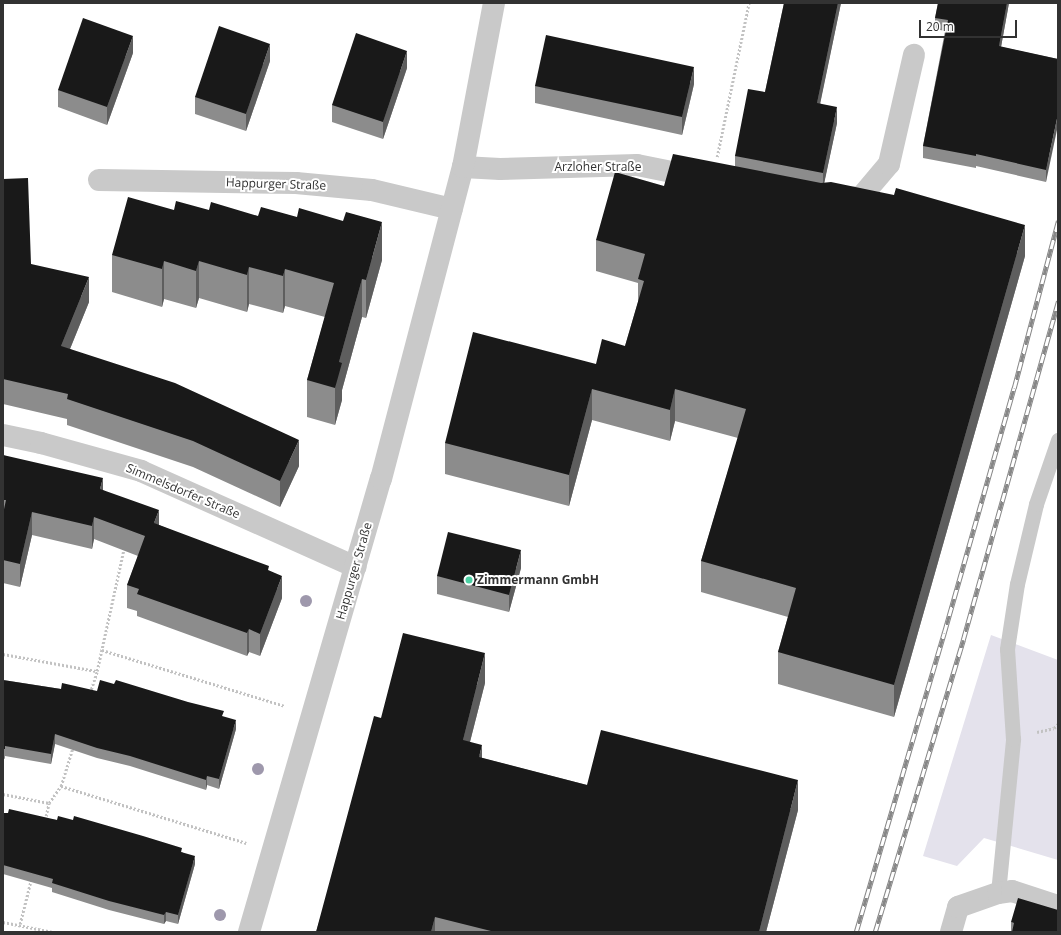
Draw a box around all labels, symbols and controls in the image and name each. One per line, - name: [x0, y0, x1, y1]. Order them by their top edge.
- scale bar: [921, 12, 1019, 38]
- text: 20 m: [926, 18, 954, 35]
- street label: Arzloher Straße: [554, 160, 642, 174]
- street label: Happurger Straße: [226, 175, 326, 193]
- street label: Simmelsdorfer Straße: [124, 460, 242, 522]
- street label: Happurger Straße: [333, 521, 375, 621]
- place label: Zimmermann GmbH: [477, 573, 599, 587]
- marker: Zimmermann GmbH: [464, 575, 474, 585]

